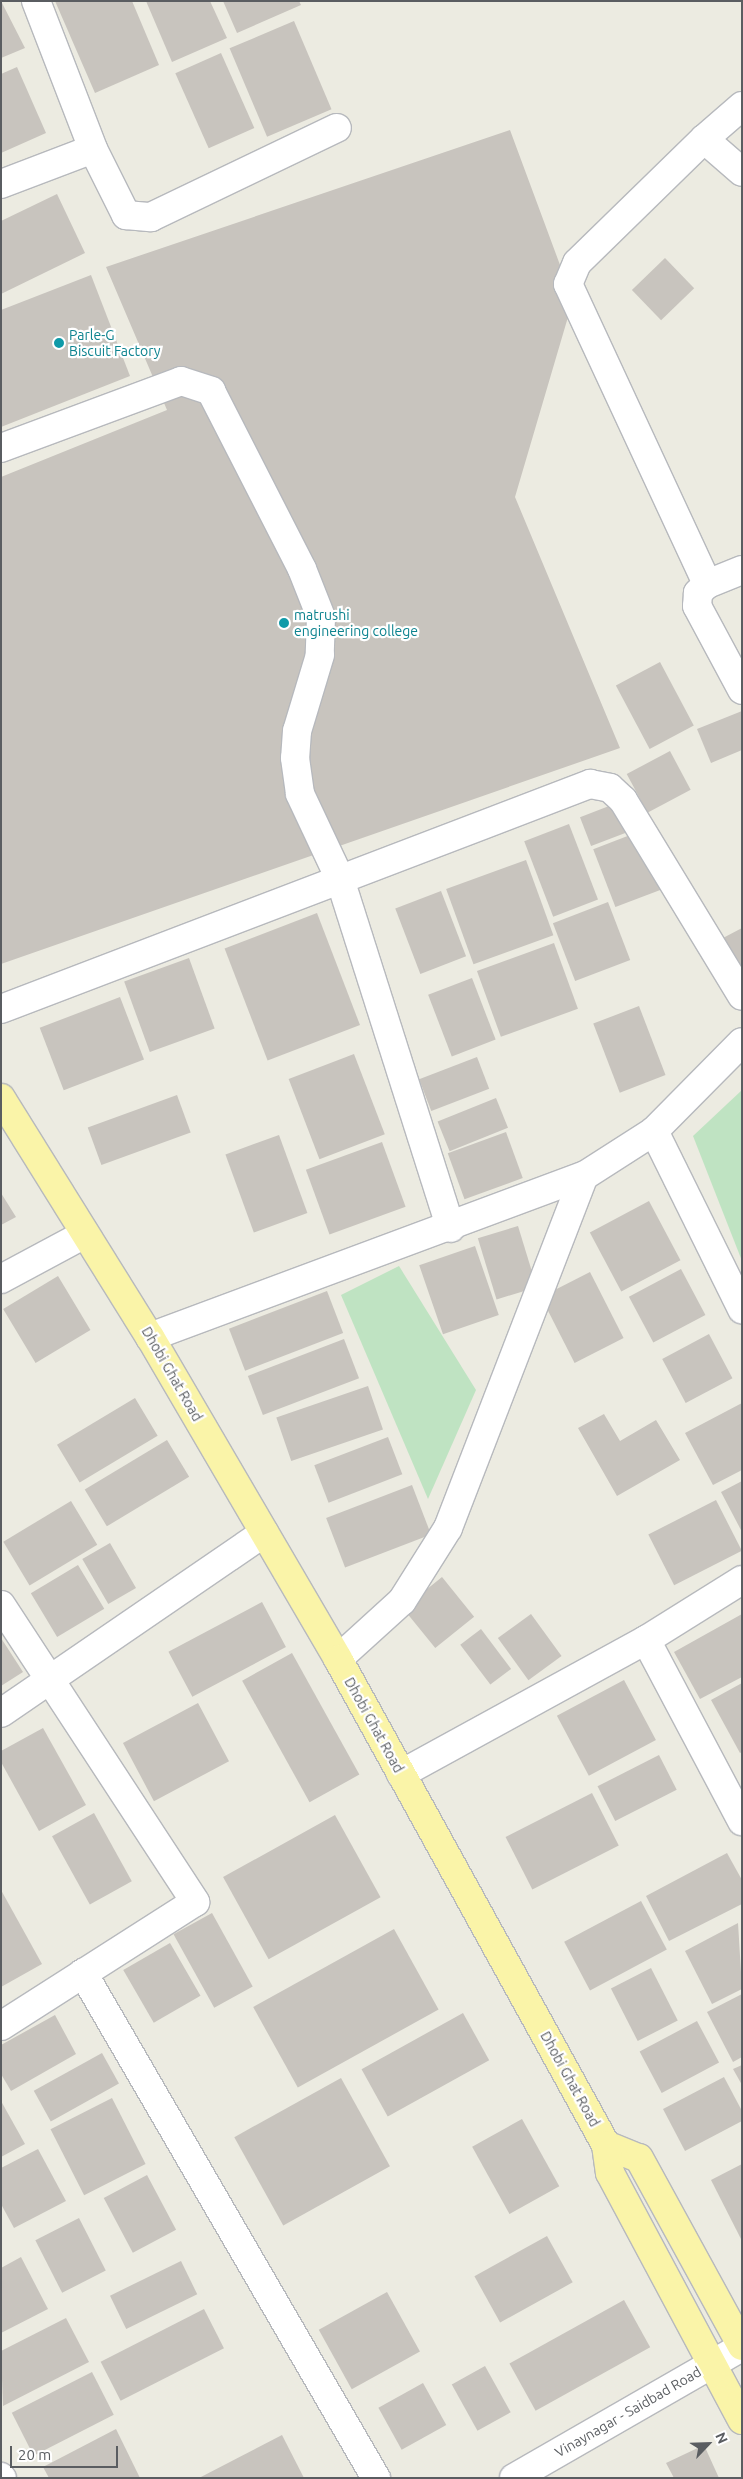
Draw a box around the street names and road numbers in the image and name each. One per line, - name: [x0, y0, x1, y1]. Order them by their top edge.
- street label: Dhobi Ghat Road: [138, 1324, 206, 1424]
- street label: Dhobi Ghat Road: [341, 1674, 407, 1776]
- street label: Dhobi Ghat Road: [537, 2028, 603, 2130]
- street label: Vinaynagar - Saidbad Road: [552, 2363, 704, 2461]

